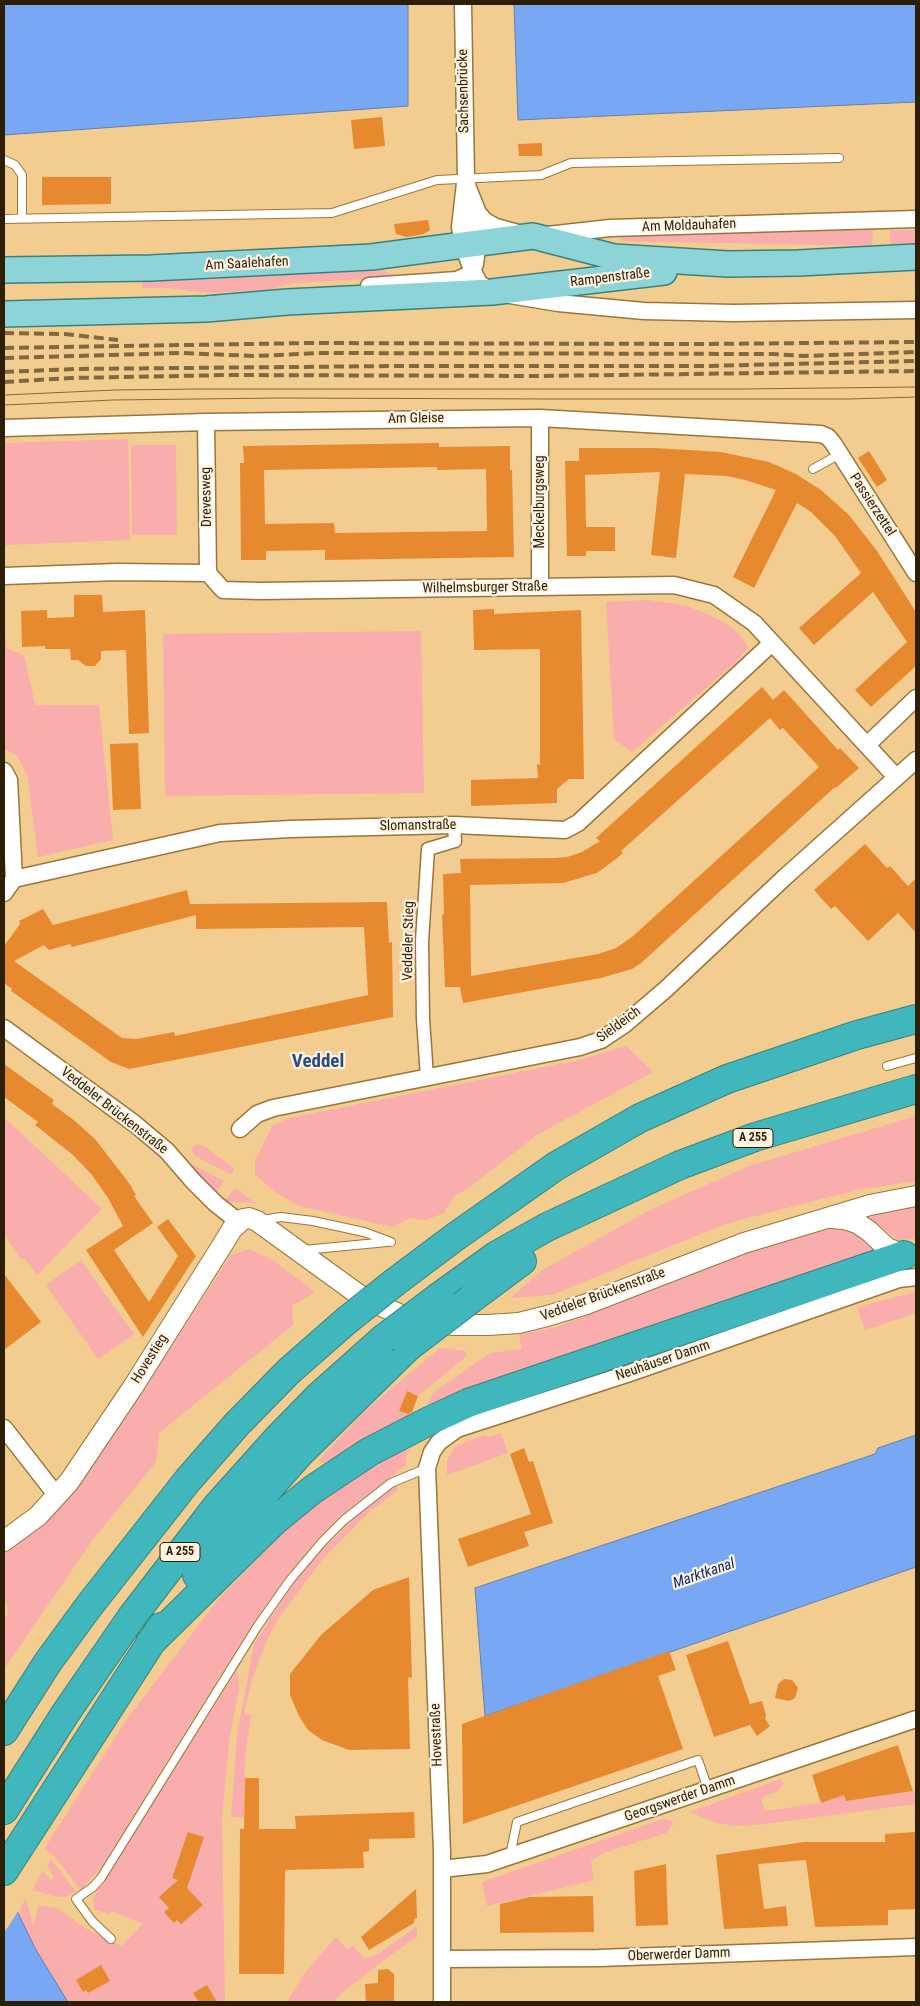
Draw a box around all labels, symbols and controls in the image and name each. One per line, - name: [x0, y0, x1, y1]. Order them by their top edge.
- street label: Sachsenbrücke: [455, 49, 473, 133]
- street label: Am Moldauhafen: [642, 216, 736, 236]
- street label: Am Saalehafen: [205, 253, 289, 275]
- street label: Rampenstraße: [569, 265, 651, 291]
- street label: Am Gleise: [388, 410, 444, 428]
- street label: Meckelburgsweg: [532, 455, 548, 549]
- street label: Drevesweg: [198, 467, 216, 527]
- street label: Passierzettel: [845, 470, 899, 540]
- street label: Wilhelmsburger Straße: [422, 579, 548, 597]
- street label: Slomanstraße: [380, 817, 456, 835]
- street label: Veddeler Stieg: [400, 901, 418, 981]
- street label: Sieldeich: [594, 1003, 644, 1047]
- district label: Veddel: [292, 1051, 344, 1073]
- street label: Veddeler Brückenstraße: [57, 1064, 171, 1158]
- road number: A 255: [733, 1128, 773, 1148]
- street label: Veddeler Brückenstraße: [538, 1265, 668, 1325]
- street label: Hovestieg: [128, 1331, 172, 1387]
- street label: Neuhäuser Damm: [614, 1337, 712, 1385]
- road number: A 255: [160, 1542, 200, 1561]
- water label: Marktkanal: [671, 1555, 737, 1593]
- street label: Hovestraße: [428, 1703, 446, 1767]
- street label: Georgswerder Damm: [622, 1772, 738, 1826]
- street label: Oberwerder Damm: [627, 1945, 731, 1965]

